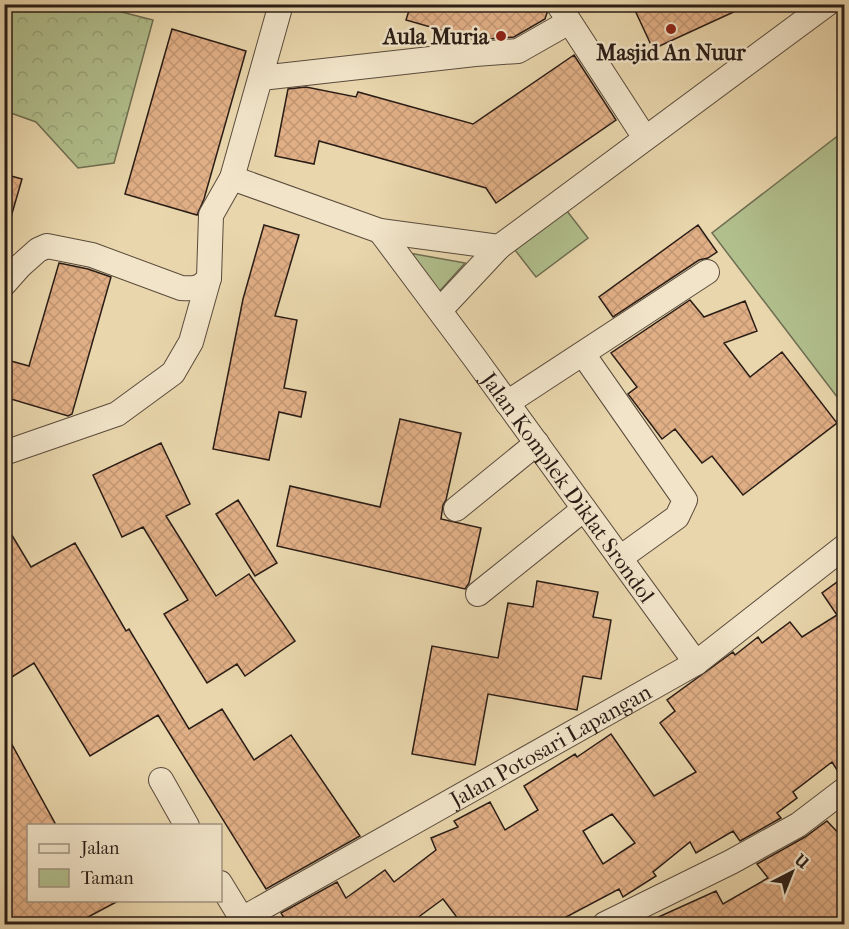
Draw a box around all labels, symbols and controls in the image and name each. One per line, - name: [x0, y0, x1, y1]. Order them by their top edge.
- marker: Masjid An Nuur: [664, 22, 678, 36]
- place label: Aula Muria: [381, 24, 490, 50]
- marker: Aula Muria: [494, 29, 508, 43]
- place label: Masjid An Nuur: [595, 40, 746, 66]
- street label: Jalan Komplek Diklat Srondol: [474, 366, 660, 608]
- street label: Jalan Potosari Lapangan: [444, 679, 656, 814]
- legend: [27, 824, 222, 902]
- text: Jalan: [79, 838, 120, 859]
- north arrow: [762, 842, 822, 902]
- text: U: [790, 849, 813, 873]
- text: Taman: [81, 868, 134, 889]

